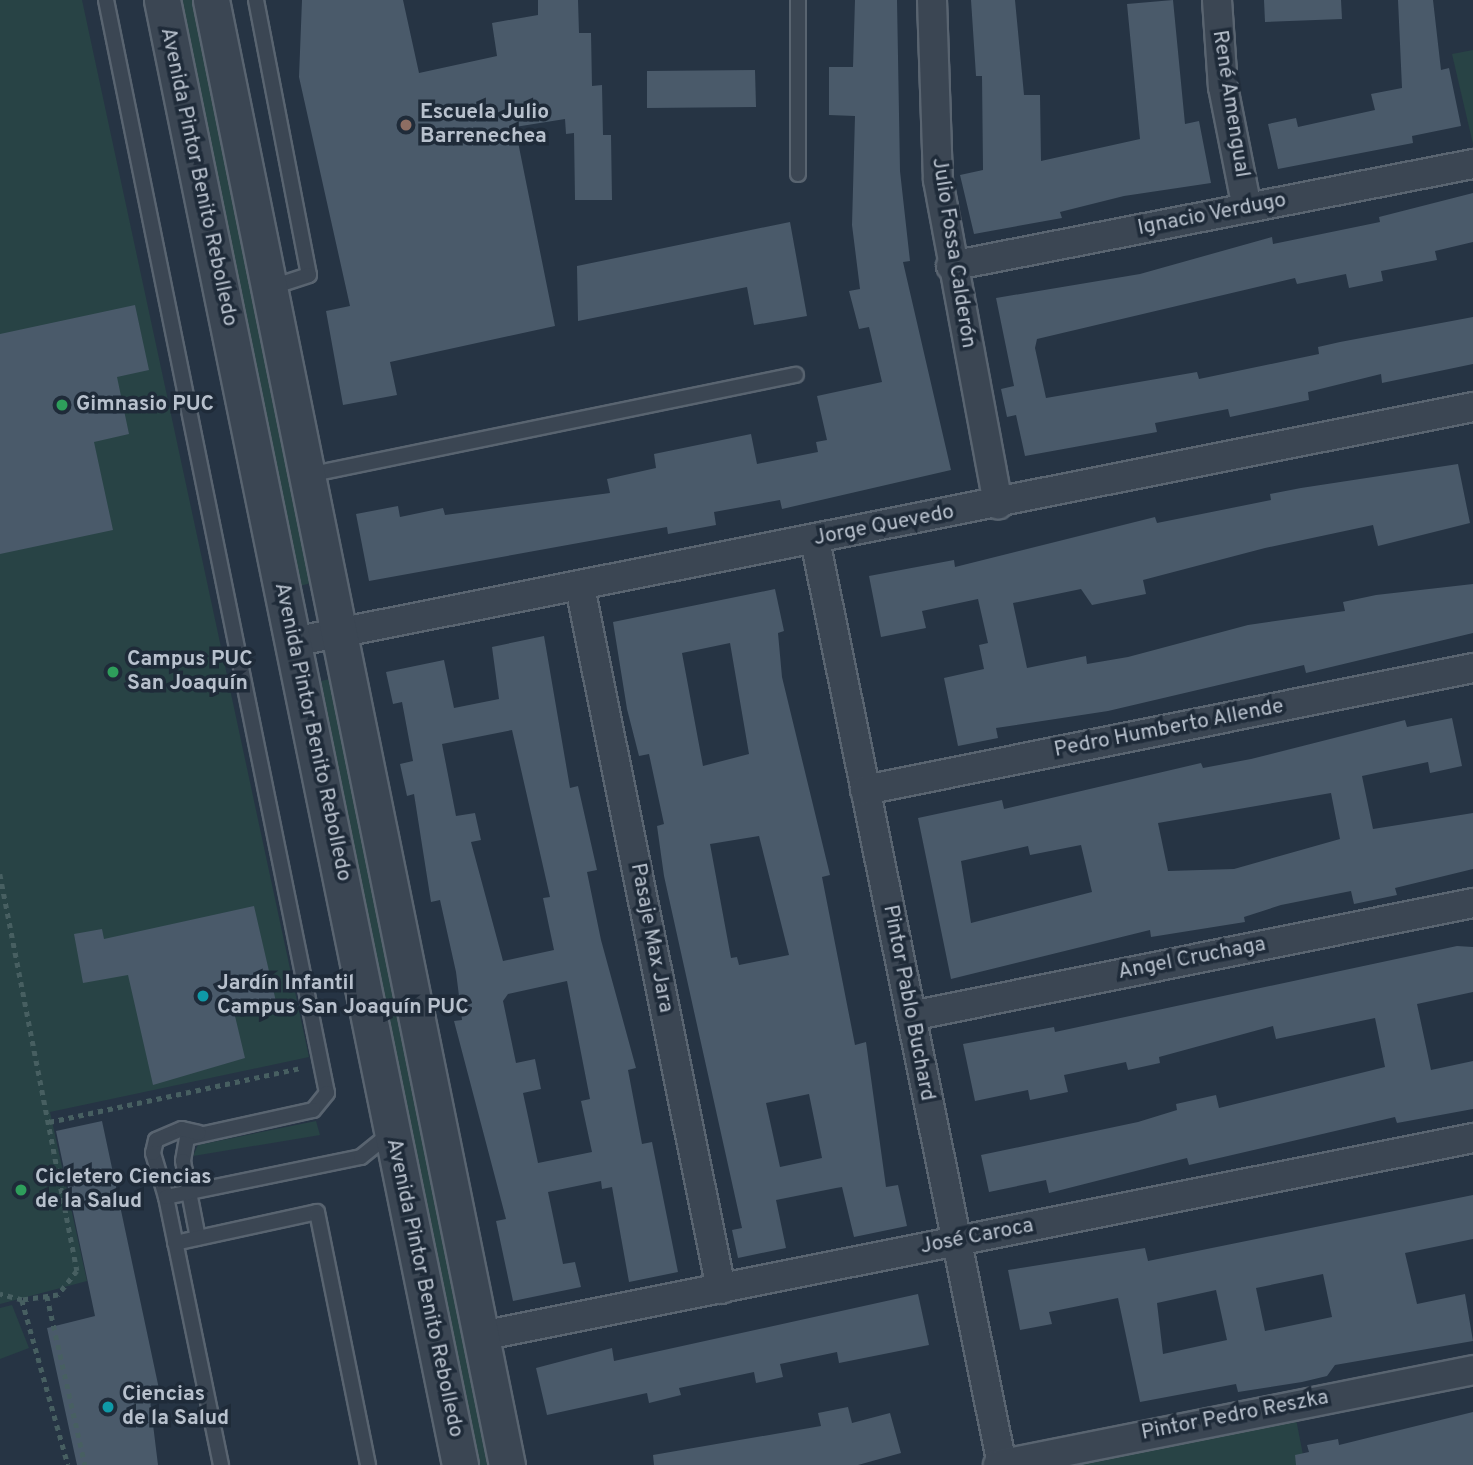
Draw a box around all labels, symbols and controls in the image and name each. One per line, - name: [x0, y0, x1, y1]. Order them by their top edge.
- street label: Avenida Pintor Benito Rebolledo: [154, 25, 242, 329]
- street label: René Amengual: [1206, 28, 1254, 180]
- place label: Escuela Julio Barrenechea: [420, 100, 549, 150]
- marker: Escuela Julio Barrenechea: [398, 117, 414, 133]
- street label: Julio Fossa Calderón: [925, 156, 981, 350]
- street label: Ignacio Verdugo: [1135, 188, 1289, 242]
- place label: Gimnasio PUC: [76, 392, 214, 418]
- marker: Gimnasio PUC: [54, 397, 70, 413]
- street label: Jorge Quevedo: [812, 500, 956, 552]
- street label: Avenida Pintor Benito Rebolledo: [268, 580, 356, 884]
- place label: Campus PUC San Joaquín: [127, 647, 253, 697]
- marker: Campus PUC San Joaquín: [105, 664, 121, 680]
- street label: Pedro Humberto Allende: [1052, 694, 1286, 764]
- street label: Pasaje Max Jara: [624, 861, 678, 1015]
- street label: Pintor Pablo Buchard: [877, 903, 939, 1103]
- street label: Angel Cruchaga: [1116, 932, 1268, 986]
- place label: Jardín Infantil Campus San Joaquín PUC: [217, 971, 469, 1021]
- marker: Jardín Infantil Campus San Joaquín PUC: [195, 988, 211, 1004]
- street label: Avenida Pintor Benito Rebolledo: [380, 1136, 468, 1440]
- place label: Cicletero Ciencias de la Salud: [35, 1165, 212, 1215]
- marker: Cicletero Ciencias de la Salud: [13, 1182, 29, 1198]
- street label: José Caroca: [918, 1214, 1036, 1260]
- place label: Ciencias de la Salud: [122, 1382, 229, 1432]
- street label: Pintor Pedro Reszka: [1139, 1386, 1331, 1446]
- marker: Ciencias de la Salud: [100, 1399, 116, 1415]

